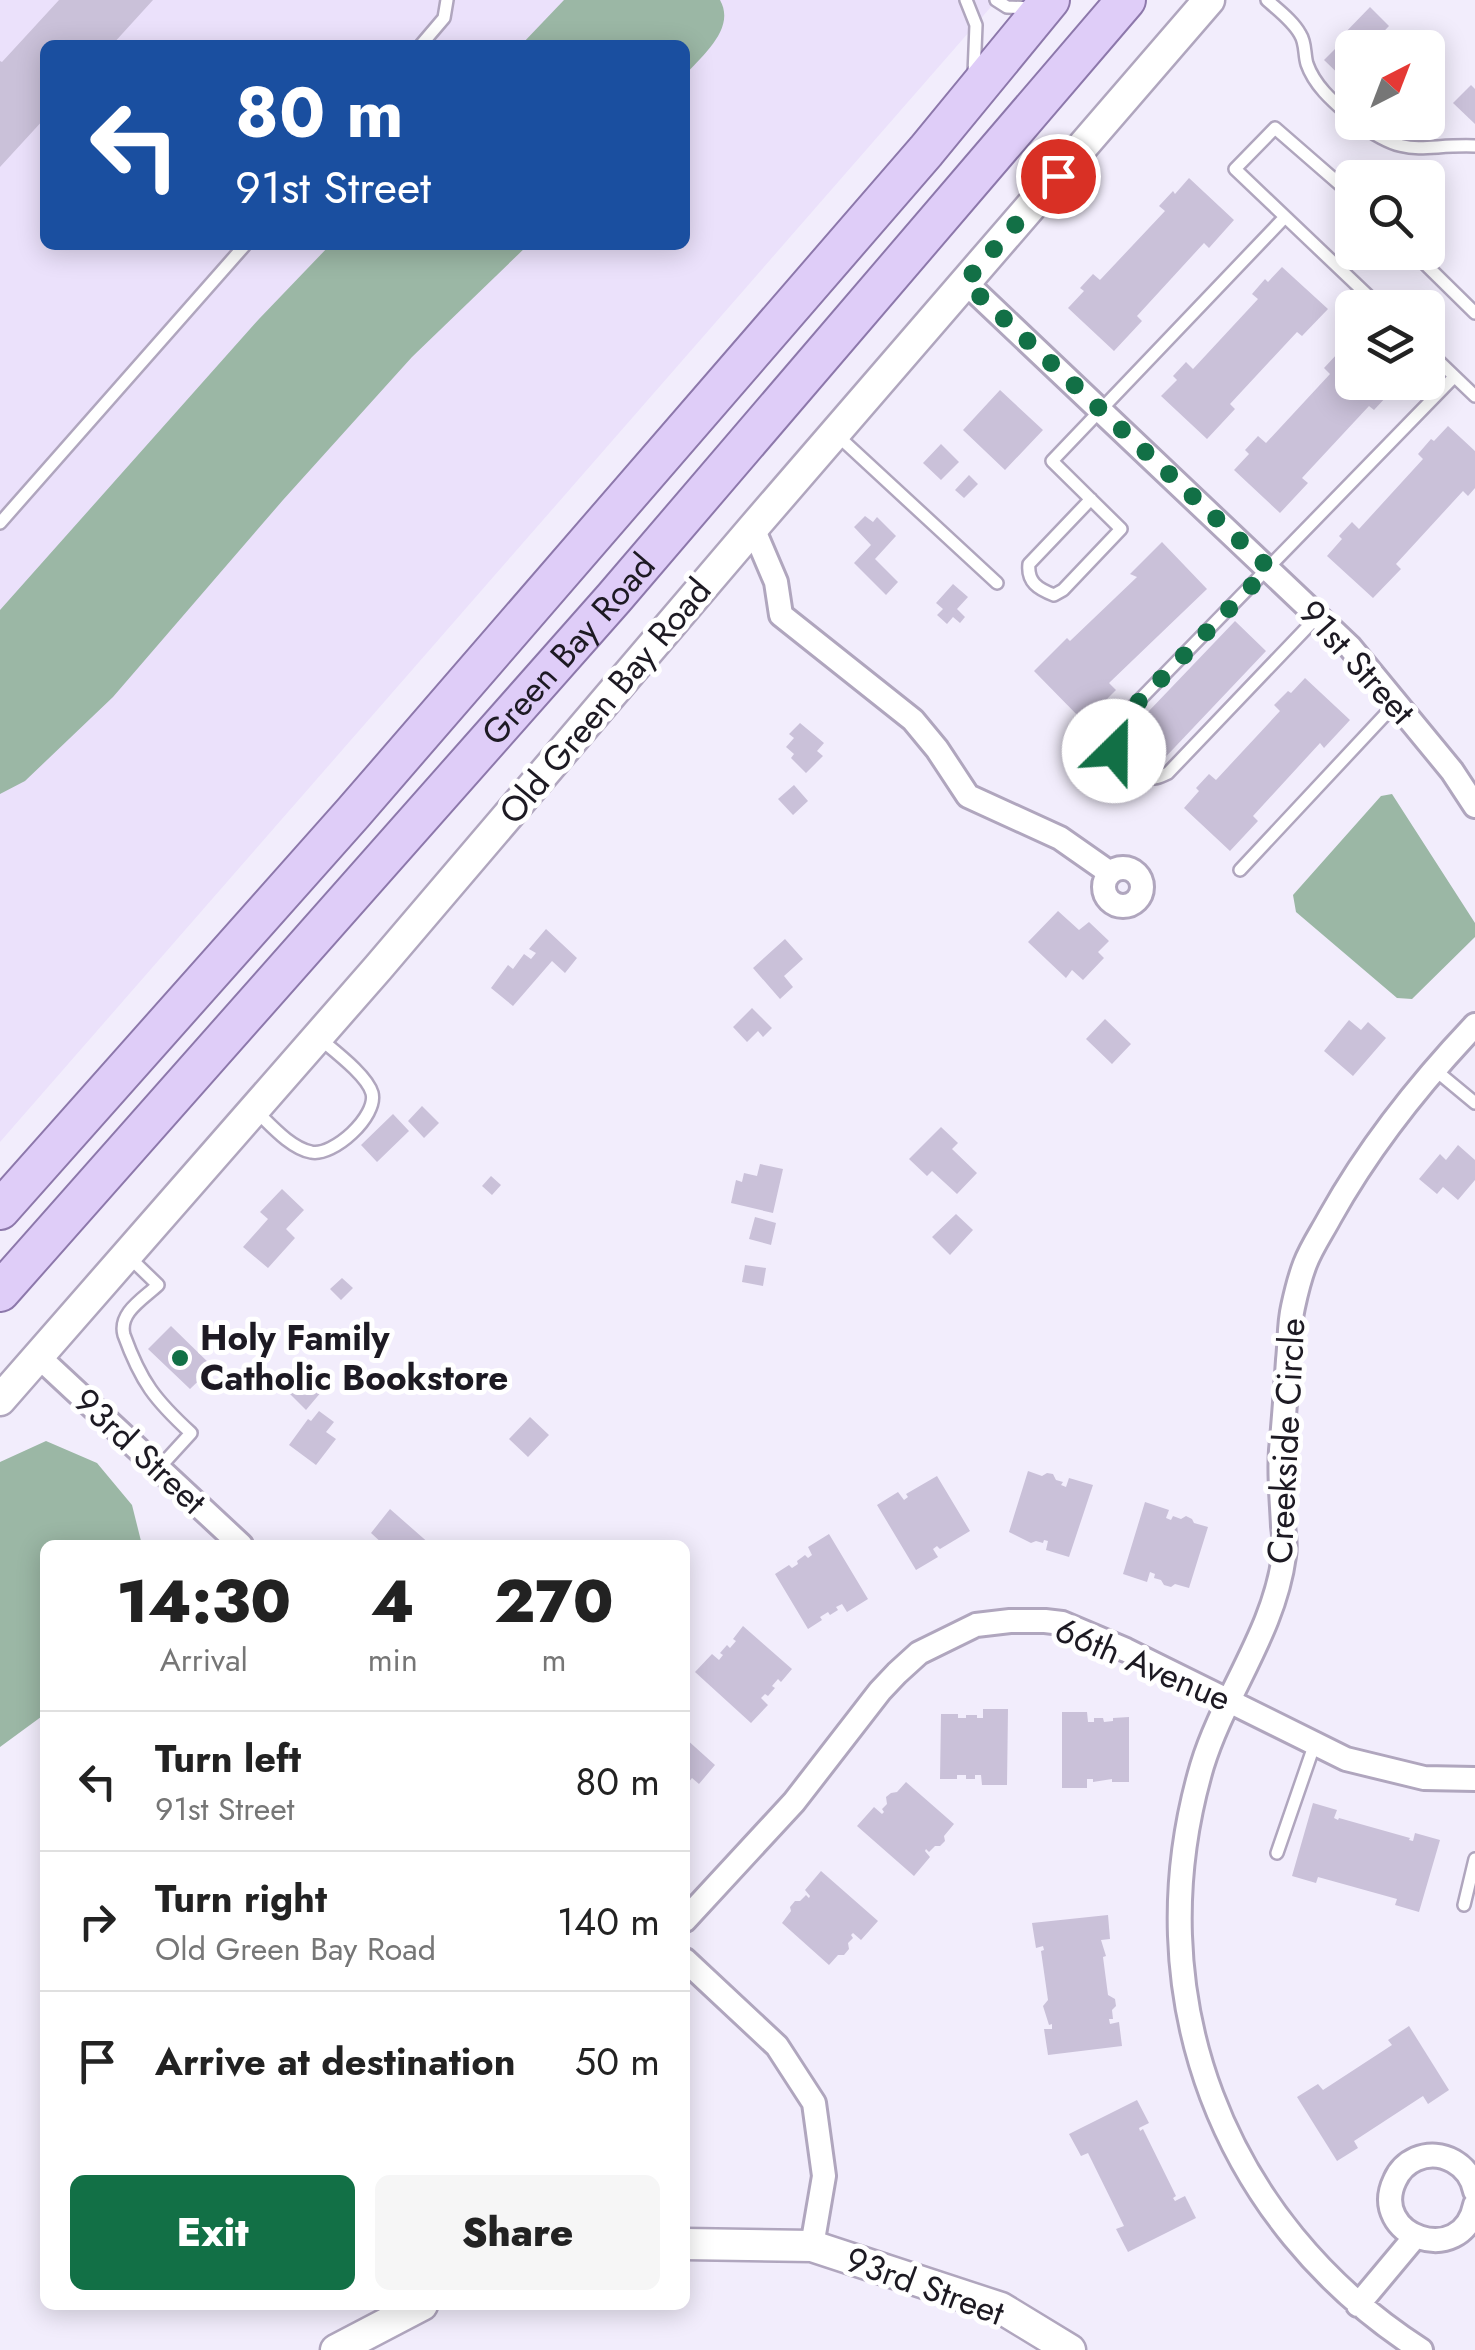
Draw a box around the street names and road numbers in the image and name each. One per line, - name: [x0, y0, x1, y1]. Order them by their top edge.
- street label: Green Bay Road: [470, 542, 667, 756]
- street label: Old Green Bay Road: [487, 567, 723, 835]
- street label: 91st Street: [1287, 589, 1427, 736]
- street label: Creekside Circle: [1255, 1317, 1317, 1565]
- street label: 93rd Street: [63, 1376, 218, 1526]
- street label: 66th Avenue: [1047, 1605, 1239, 1723]
- street label: 93rd Street: [839, 2234, 1012, 2338]

